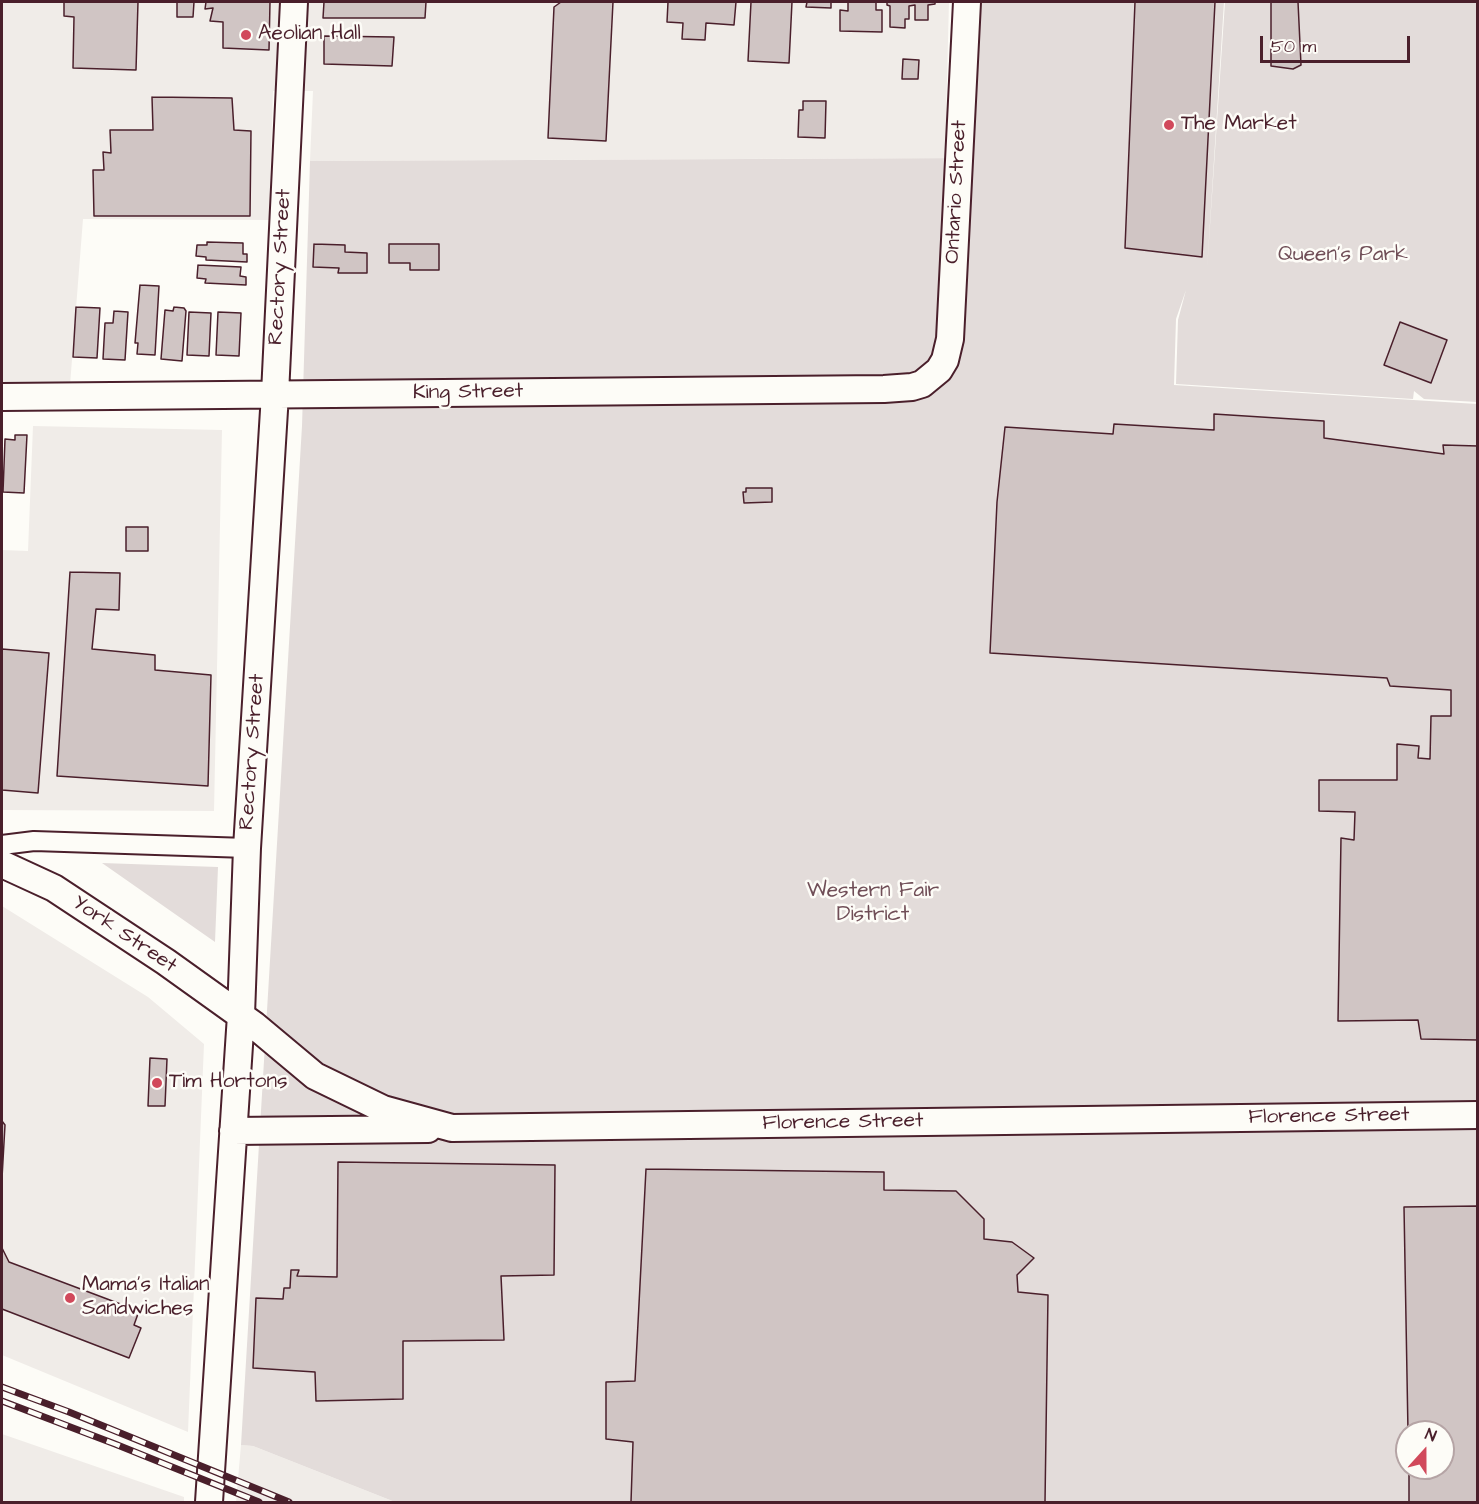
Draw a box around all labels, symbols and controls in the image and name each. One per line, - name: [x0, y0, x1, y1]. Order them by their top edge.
- place label: Aeolian Hall: [258, 22, 361, 48]
- scale bar: [1263, 24, 1413, 62]
- marker: Aeolian Hall: [239, 28, 253, 42]
- text: 50 m: [1271, 34, 1316, 59]
- place label: The Market: [1181, 112, 1297, 138]
- marker: The Market: [1162, 118, 1176, 132]
- street label: Ontario Street: [941, 120, 973, 264]
- street label: Rectory Street: [264, 188, 298, 346]
- park label: Queen's Park: [1278, 243, 1408, 269]
- street label: King Street: [413, 379, 523, 407]
- street label: Rectory Street: [235, 673, 271, 831]
- park label: Western Fair District: [807, 879, 939, 929]
- street label: York Street: [67, 891, 181, 979]
- place label: Tim Hortons: [169, 1070, 287, 1096]
- marker: Tim Hortons: [150, 1076, 164, 1090]
- street label: Florence Street: [1248, 1103, 1410, 1131]
- street label: Florence Street: [762, 1109, 924, 1137]
- place label: Mama's Italian Sandwiches: [82, 1273, 209, 1323]
- marker: Mama's Italian Sandwiches: [63, 1291, 77, 1305]
- north arrow: [1395, 1420, 1455, 1480]
- text: N: [1422, 1423, 1439, 1447]

